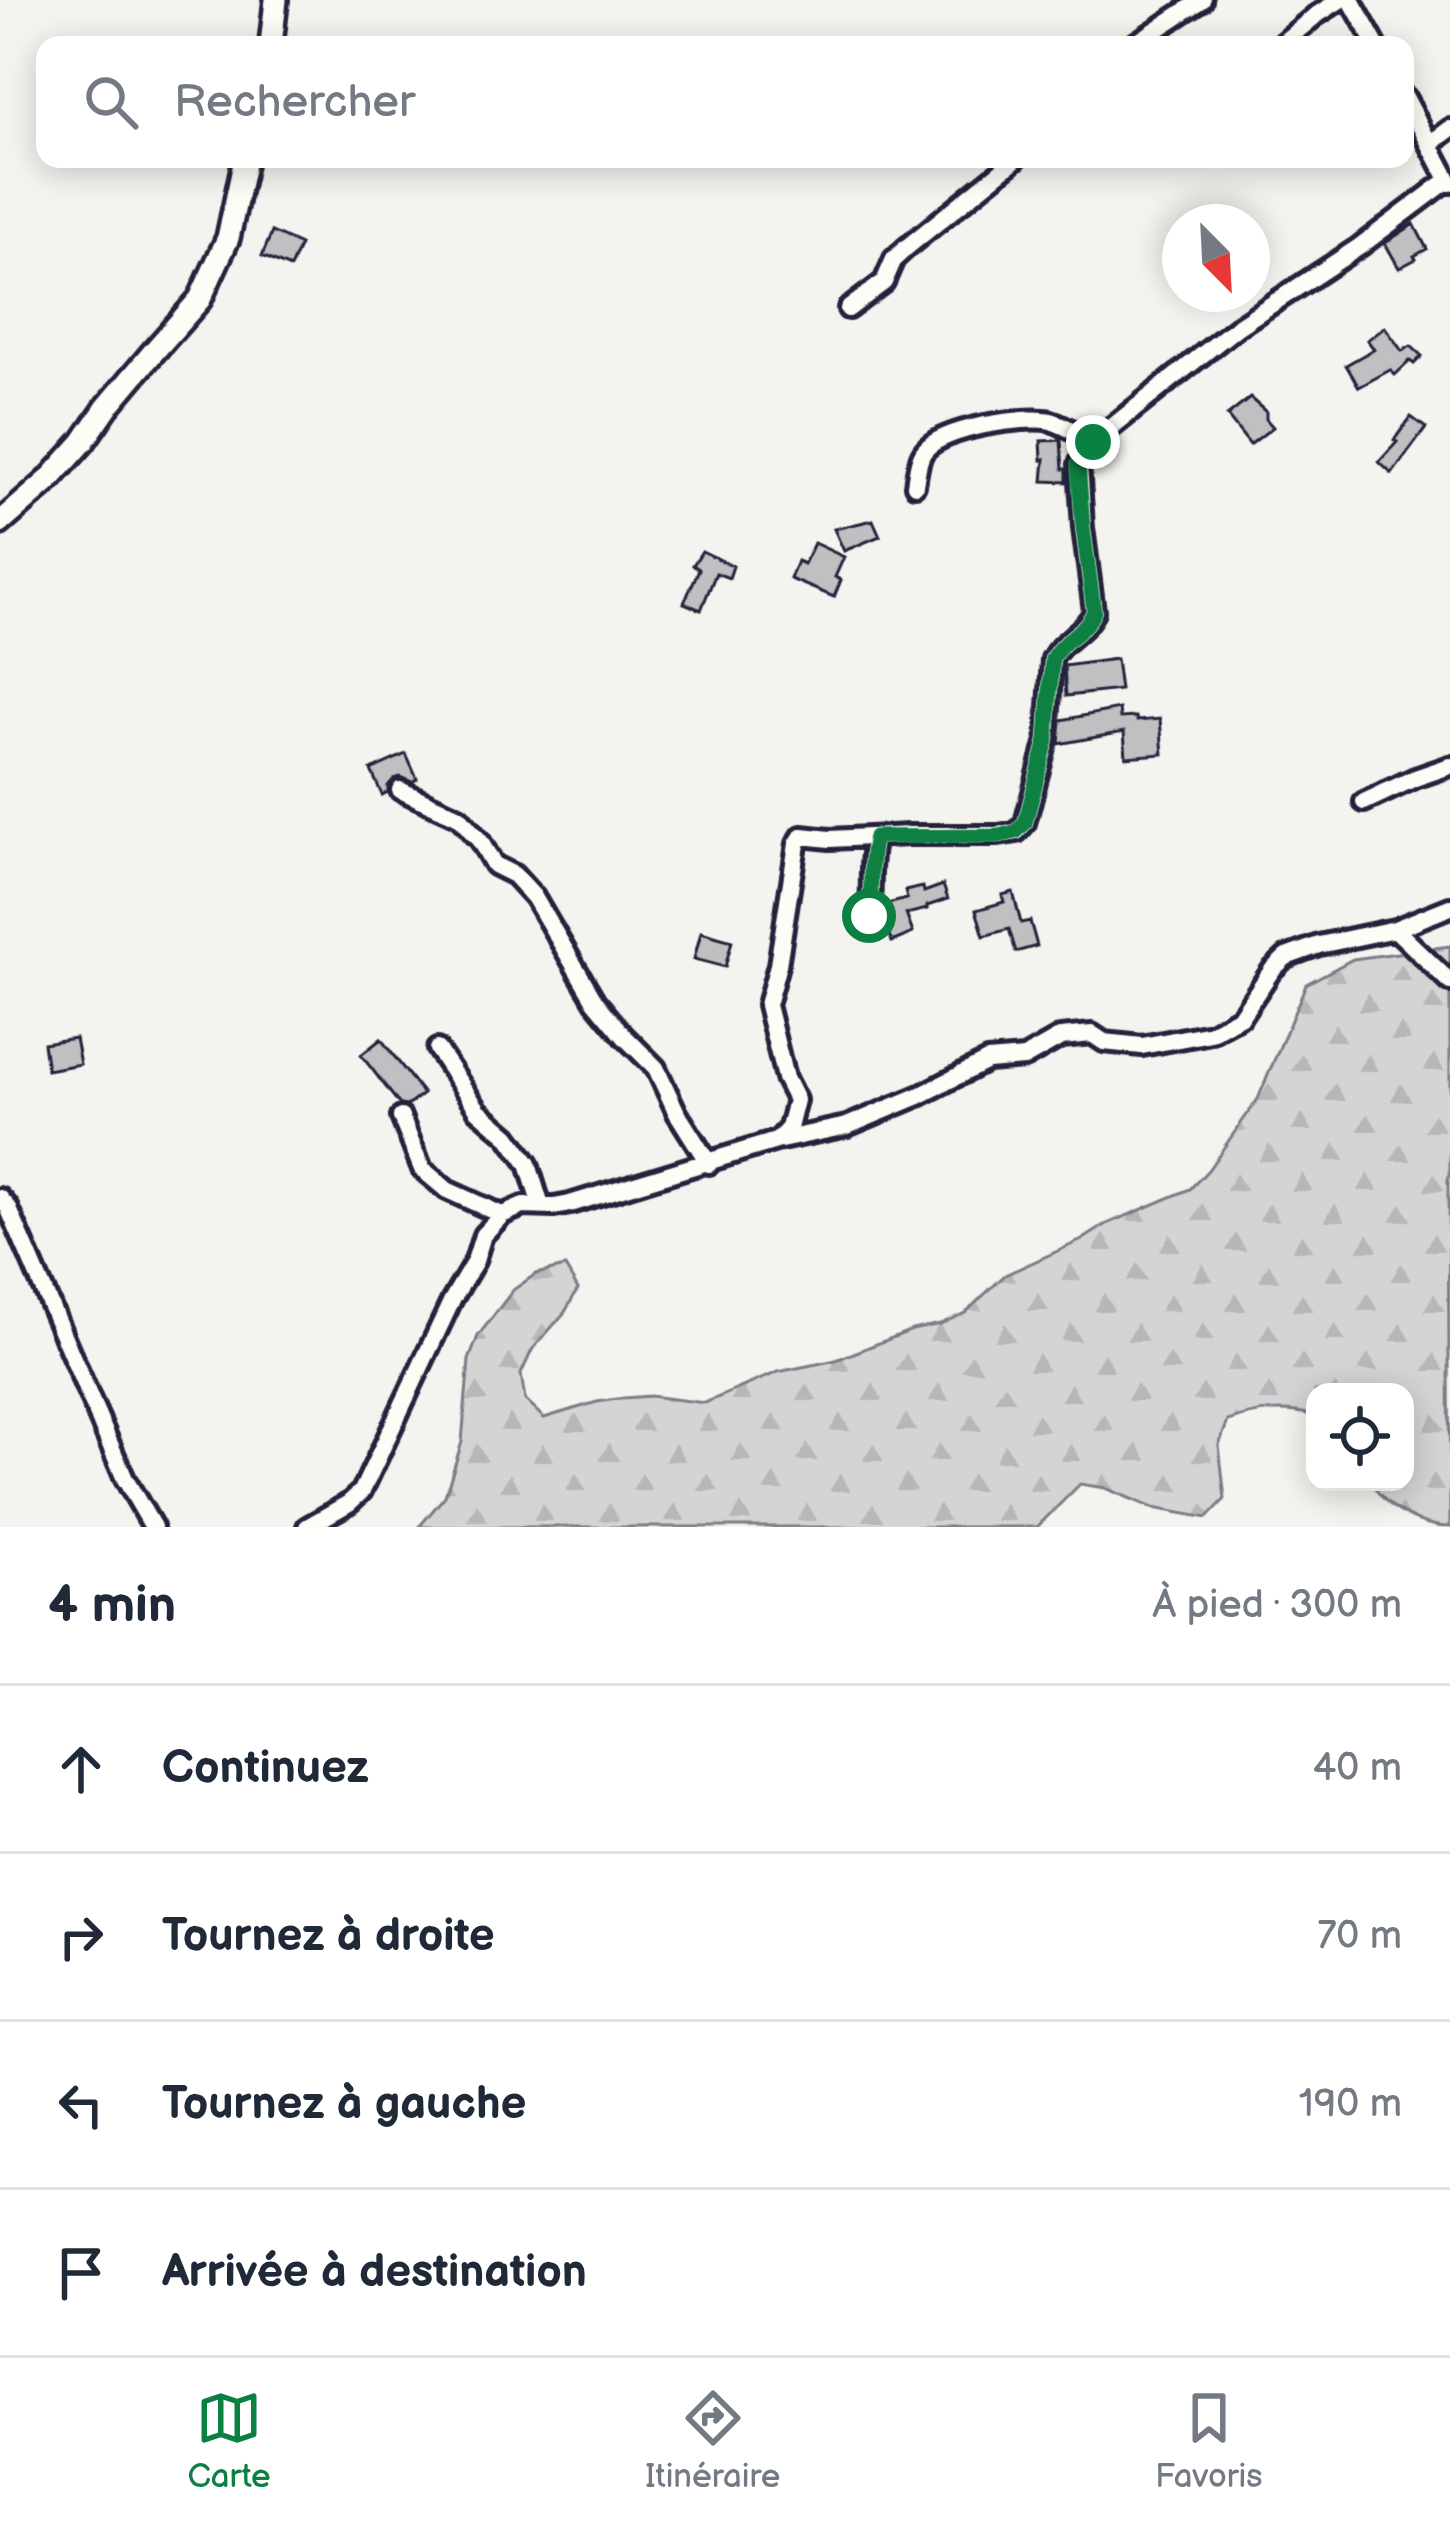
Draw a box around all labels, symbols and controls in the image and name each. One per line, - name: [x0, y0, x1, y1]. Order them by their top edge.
- search box: [36, 36, 1414, 168]
- icon: search: [78, 69, 144, 135]
- text: Rechercher: [174, 75, 415, 130]
- north arrow: [1162, 204, 1270, 312]
- route end: [1066, 415, 1120, 469]
- route start: [842, 889, 896, 943]
- map controls: [1306, 1383, 1414, 1491]
- button: locate: [1306, 1383, 1414, 1491]
- text: 4 min: [48, 1575, 176, 1636]
- text: À pied · 300 m: [1152, 1582, 1402, 1629]
- icon: ahead: [48, 1736, 114, 1802]
- text: Continuez: [162, 1741, 369, 1796]
- text: 40 m: [1312, 1745, 1402, 1792]
- icon: right: [48, 1904, 114, 1970]
- text: Tournez à droite: [162, 1909, 495, 1964]
- text: 70 m: [1317, 1913, 1402, 1960]
- icon: left: [48, 2072, 114, 2138]
- text: Tournez à gauche: [162, 2077, 526, 2132]
- text: 190 m: [1299, 2081, 1402, 2128]
- icon: arrive: [48, 2240, 114, 2306]
- text: Arrivée à destination: [162, 2245, 587, 2300]
- tab: Carte: [187, 2385, 271, 2497]
- tab: Itinéraire: [645, 2385, 780, 2497]
- tab: Favoris: [1155, 2385, 1263, 2497]

